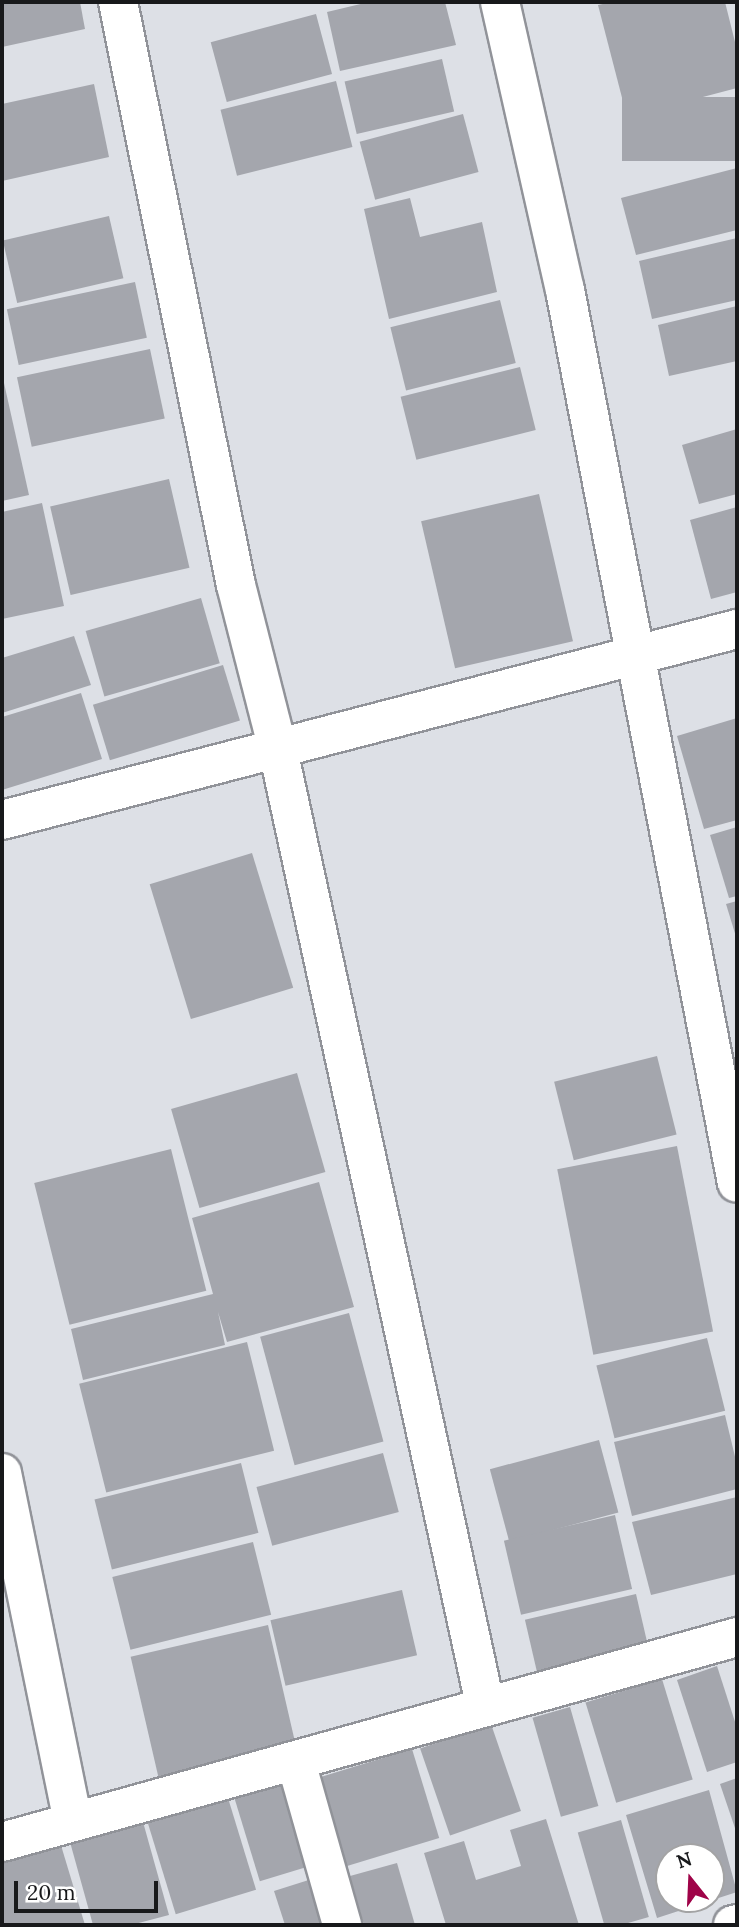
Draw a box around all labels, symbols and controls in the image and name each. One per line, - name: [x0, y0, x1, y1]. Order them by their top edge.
- north arrow: [655, 1843, 725, 1913]
- text: N: [673, 1846, 695, 1874]
- scale bar: [18, 1868, 161, 1912]
- text: 20 m: [27, 1879, 76, 1906]

